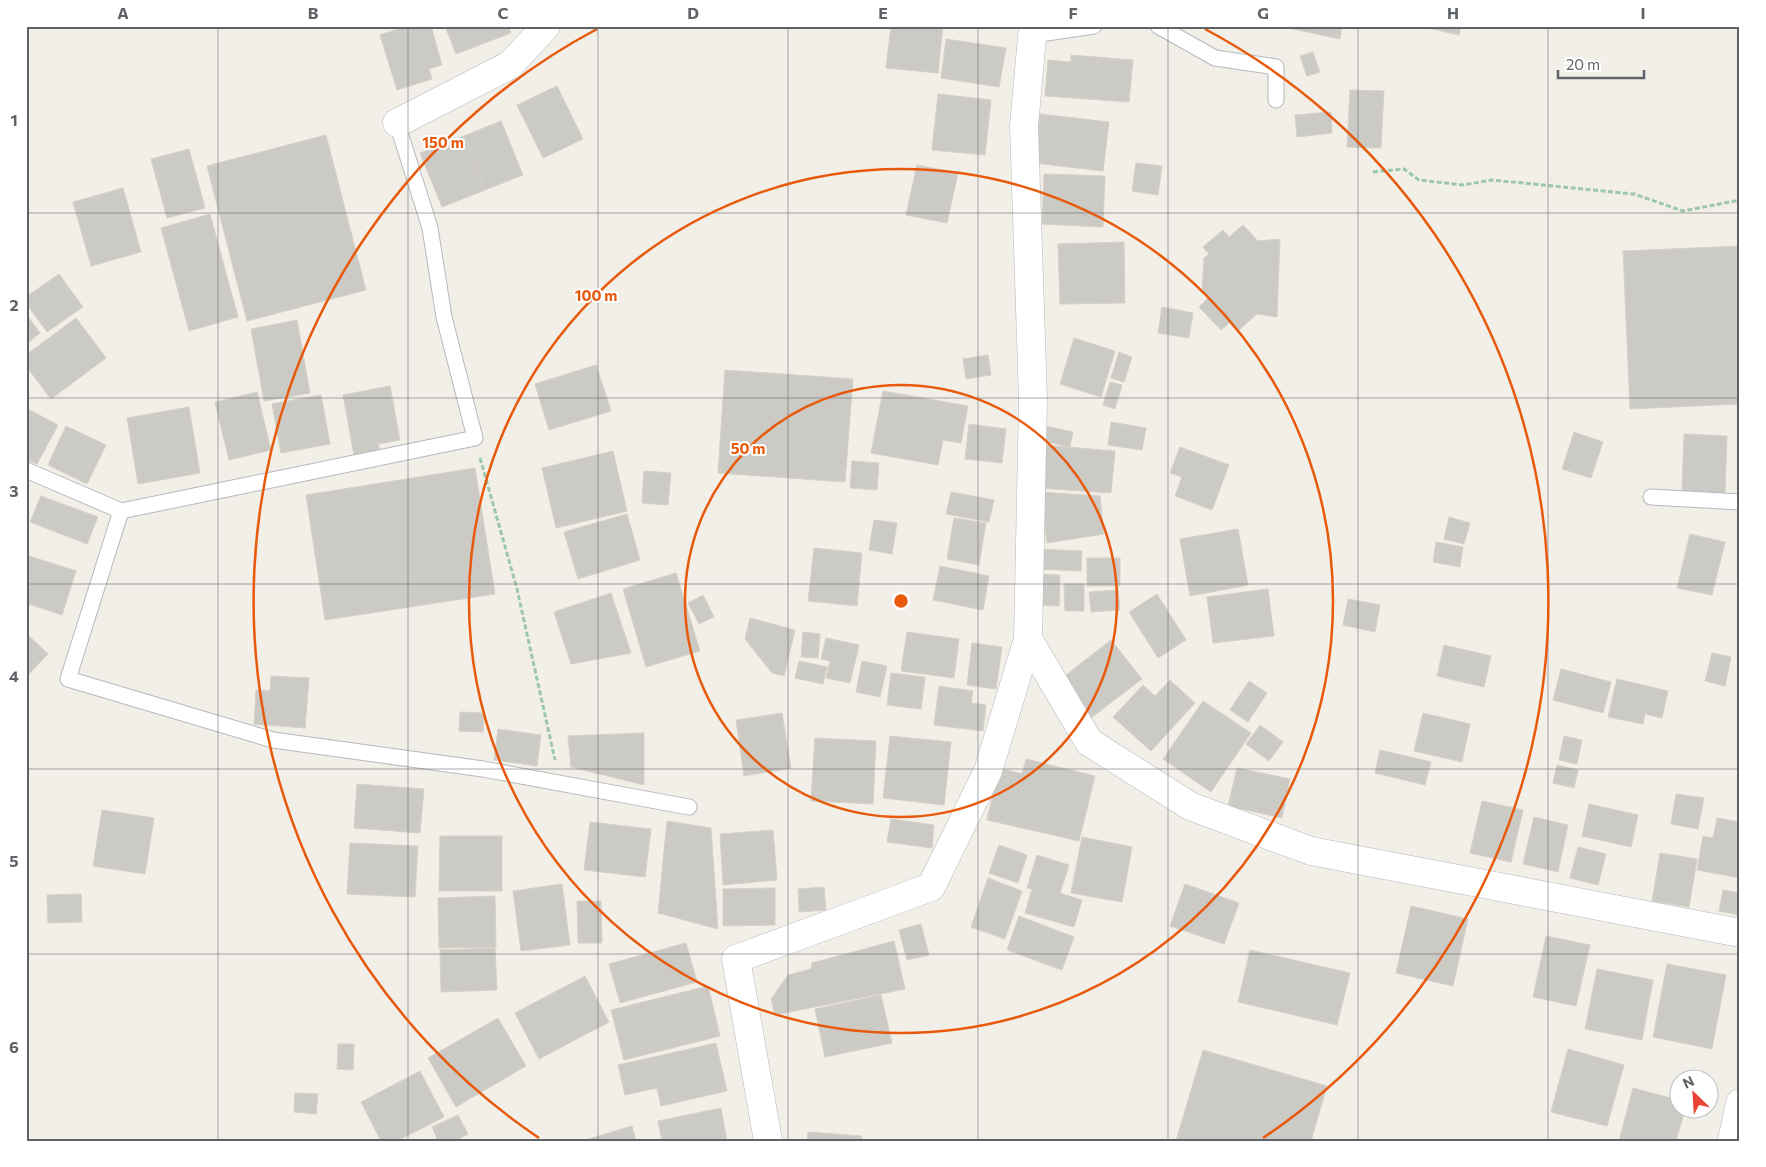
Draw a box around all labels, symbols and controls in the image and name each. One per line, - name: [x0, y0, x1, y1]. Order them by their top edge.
- text: A: [117, 3, 129, 22]
- text: B: [308, 3, 319, 22]
- text: C: [498, 3, 509, 22]
- text: D: [687, 3, 699, 22]
- text: E: [878, 3, 888, 22]
- text: F: [1068, 3, 1078, 22]
- text: G: [1257, 3, 1269, 22]
- text: H: [1447, 3, 1459, 22]
- text: I: [1640, 3, 1646, 22]
- scale bar: [1558, 48, 1645, 80]
- text: 20 m: [1566, 55, 1600, 73]
- text: 1: [10, 110, 18, 129]
- text: 150 m: [422, 133, 464, 151]
- text: 100 m: [575, 286, 617, 304]
- text: 2: [9, 295, 19, 314]
- text: 50 m: [731, 439, 765, 457]
- text: 3: [9, 481, 19, 500]
- centre of rings: [892, 592, 910, 610]
- text: 4: [9, 666, 19, 685]
- text: 5: [9, 851, 19, 870]
- text: 6: [9, 1037, 19, 1056]
- north arrow: [1668, 1070, 1718, 1120]
- text: N: [1680, 1072, 1697, 1092]

